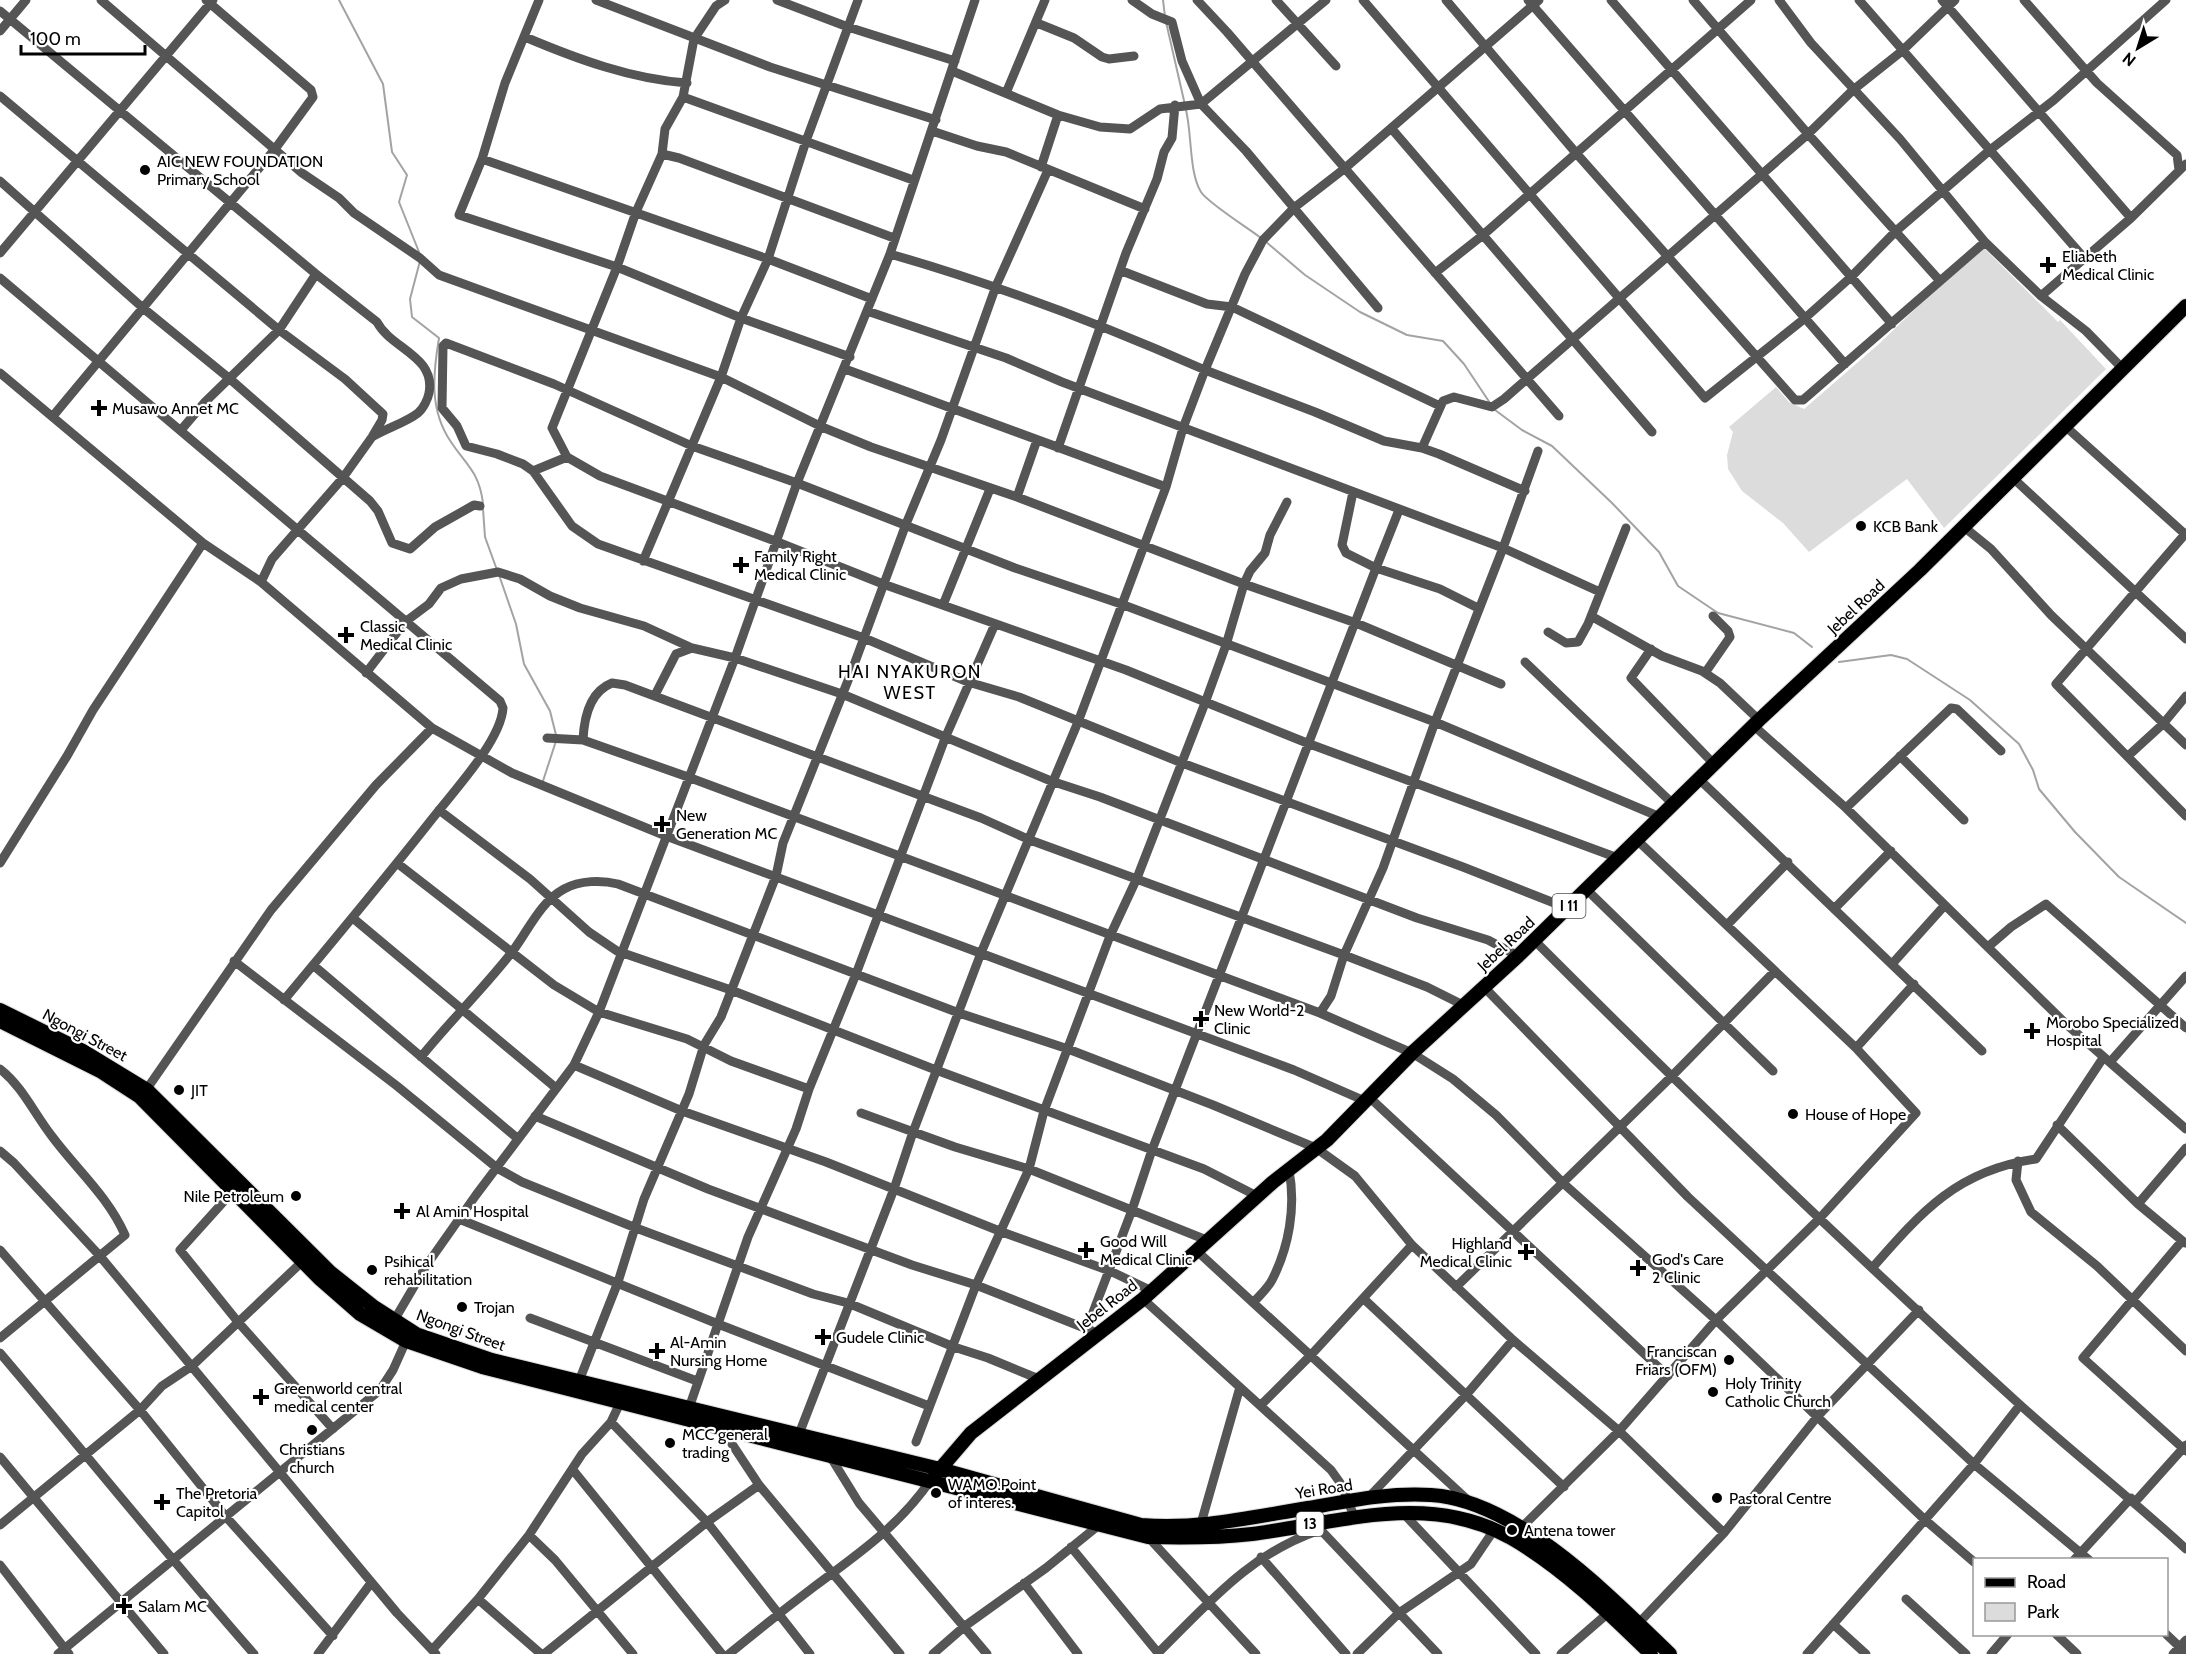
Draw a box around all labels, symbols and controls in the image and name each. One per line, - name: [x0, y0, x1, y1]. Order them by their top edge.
- scale bar: [21, 18, 146, 56]
- north arrow: [2108, 18, 2168, 78]
- text: 100 m: [30, 28, 81, 50]
- text: N: [2119, 48, 2139, 70]
- place label: AIC NEW FOUNDATION Primary School: [157, 152, 323, 189]
- marker: AIC NEW FOUNDATION Primary School: [138, 163, 152, 177]
- place label: Eliabeth Medical Clinic: [2062, 247, 2154, 284]
- marker: Eliabeth Medical Clinic: [2039, 256, 2057, 274]
- marker: Musawo Annet MC: [90, 399, 108, 417]
- place label: Musawo Annet MC: [112, 399, 239, 418]
- place label: KCB Bank: [1873, 517, 1939, 536]
- marker: KCB Bank: [1854, 519, 1868, 533]
- place label: Family Right Medical Clinic: [754, 547, 846, 584]
- marker: Family Right Medical Clinic: [732, 556, 750, 574]
- street label: Jebel Road: [1823, 576, 1889, 639]
- place label: Classic Medical Clinic: [360, 617, 452, 654]
- marker: Classic Medical Clinic: [337, 626, 355, 644]
- district label: HAI NYAKURON WEST: [838, 661, 982, 704]
- place label: New Generation MC: [676, 806, 778, 843]
- marker: New Generation MC: [653, 815, 671, 833]
- road number: I 11: [1552, 894, 1586, 918]
- street label: Jebel Road: [1473, 913, 1539, 976]
- place label: New World-2 Clinic: [1214, 1001, 1304, 1038]
- street label: Ngongi Street: [39, 1005, 131, 1066]
- marker: New World-2 Clinic: [1192, 1010, 1210, 1028]
- place label: Morobo Specialized Hospital: [2046, 1013, 2179, 1050]
- marker: Morobo Specialized Hospital: [2023, 1022, 2041, 1040]
- place label: JIT: [190, 1081, 208, 1100]
- marker: JIT: [172, 1083, 186, 1097]
- place label: House of Hope: [1805, 1105, 1906, 1124]
- marker: House of Hope: [1786, 1107, 1800, 1121]
- place label: Nile Petroleum: [184, 1187, 284, 1206]
- marker: Nile Petroleum: [289, 1189, 303, 1203]
- marker: Al Amin Hospital: [393, 1202, 411, 1220]
- place label: Al Amin Hospital: [416, 1202, 529, 1221]
- place label: Good Will Medical Clinic: [1100, 1232, 1192, 1269]
- place label: Highland Medical Clinic: [1420, 1234, 1512, 1271]
- marker: Good Will Medical Clinic: [1077, 1241, 1095, 1259]
- marker: Highland Medical Clinic: [1517, 1243, 1535, 1261]
- place label: God's Care 2 Clinic: [1652, 1250, 1724, 1287]
- place label: Psihical rehabilitation: [384, 1252, 472, 1289]
- marker: God's Care 2 Clinic: [1629, 1259, 1647, 1277]
- marker: Psihical rehabilitation: [365, 1263, 379, 1277]
- street label: Jebel Road: [1072, 1276, 1141, 1335]
- place label: Trojan: [474, 1298, 515, 1317]
- marker: Trojan: [455, 1300, 469, 1314]
- street label: Ngongi Street: [414, 1305, 509, 1355]
- marker: Gudele Clinic: [814, 1328, 832, 1346]
- place label: Gudele Clinic: [836, 1328, 924, 1347]
- place label: Al-Amin Nursing Home: [670, 1333, 767, 1370]
- marker: Al-Amin Nursing Home: [648, 1342, 666, 1360]
- place label: Franciscan Friars (OFM): [1635, 1342, 1717, 1379]
- marker: Franciscan Friars (OFM): [1722, 1353, 1736, 1367]
- place label: Holy Trinity Catholic Church: [1725, 1374, 1831, 1411]
- place label: Greenworld central medical center: [274, 1379, 402, 1416]
- marker: Holy Trinity Catholic Church: [1706, 1385, 1720, 1399]
- marker: Greenworld central medical center: [252, 1388, 270, 1406]
- marker: Christians church: [305, 1423, 319, 1437]
- place label: MCC general trading: [682, 1425, 768, 1462]
- marker: MCC general trading: [663, 1436, 677, 1450]
- place label: Christians church: [279, 1440, 345, 1477]
- place label: WAMO.Point of interes.: [948, 1475, 1037, 1512]
- street label: Yei Road: [1293, 1475, 1354, 1503]
- place label: The Pretoria Capitol: [176, 1484, 258, 1521]
- marker: WAMO.Point of interes.: [929, 1486, 943, 1500]
- place label: Pastoral Centre: [1729, 1489, 1831, 1508]
- marker: Pastoral Centre: [1710, 1491, 1724, 1505]
- marker: The Pretoria Capitol: [153, 1493, 171, 1511]
- road number: 13: [1296, 1512, 1324, 1536]
- place label: Antena tower: [1524, 1521, 1616, 1540]
- marker: Antena tower: [1505, 1523, 1519, 1537]
- legend: [1973, 1558, 2168, 1636]
- text: Road: [2027, 1571, 2066, 1593]
- marker: Salam MC: [115, 1597, 133, 1615]
- place label: Salam MC: [138, 1597, 207, 1616]
- text: Park: [2027, 1601, 2060, 1623]

